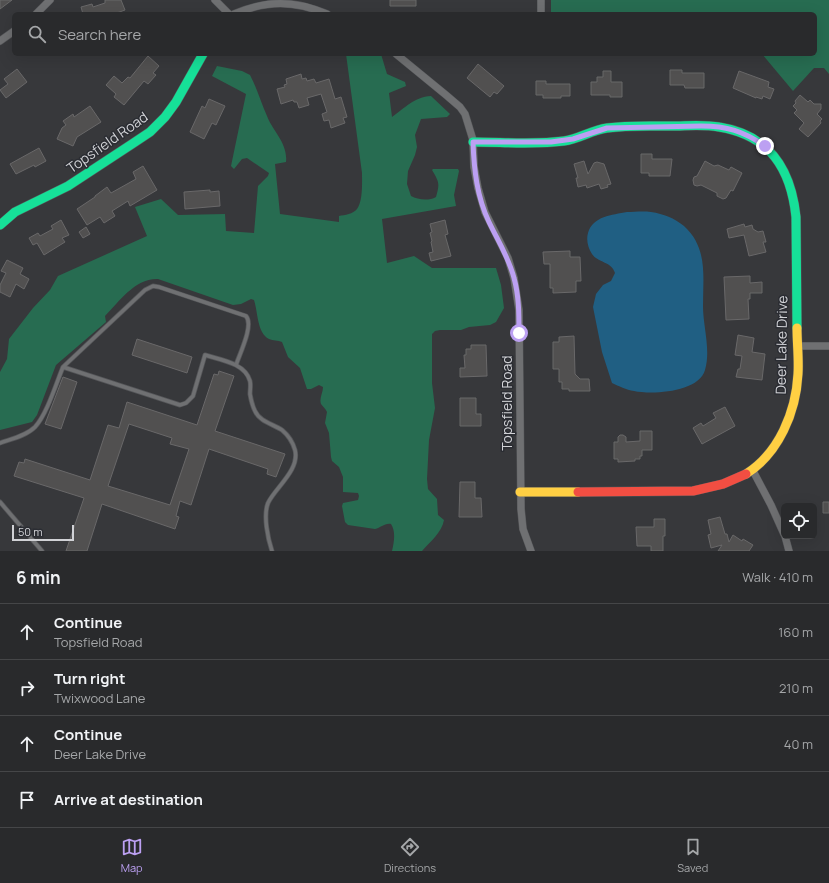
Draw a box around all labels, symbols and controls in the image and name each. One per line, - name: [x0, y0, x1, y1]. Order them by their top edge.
- search box: [12, 12, 817, 56]
- icon: search: [26, 23, 48, 45]
- text: Search here: [58, 24, 141, 45]
- street label: Topsfield Road: [63, 107, 151, 177]
- route end: [756, 137, 774, 155]
- street label: Deer Lake Drive: [771, 295, 791, 395]
- route start: [510, 324, 528, 342]
- street label: Topsfield Road: [497, 355, 516, 451]
- map controls: [781, 503, 817, 539]
- button: locate: [781, 503, 817, 539]
- scale bar: [12, 523, 74, 542]
- text: 50 m: [18, 524, 43, 539]
- text: 6 min: [16, 566, 61, 589]
- text: Walk · 410 m: [742, 568, 813, 586]
- text: Continue: [54, 612, 122, 633]
- icon: ahead: [16, 621, 38, 643]
- text: 160 m: [778, 623, 813, 641]
- text: Topsfield Road: [54, 633, 142, 651]
- text: Turn right: [54, 668, 125, 689]
- icon: right: [16, 677, 38, 699]
- text: 210 m: [779, 679, 813, 697]
- text: Twixwood Lane: [54, 689, 145, 707]
- text: Continue: [54, 724, 122, 745]
- icon: ahead: [16, 733, 38, 755]
- text: 40 m: [784, 735, 813, 753]
- text: Deer Lake Drive: [54, 745, 146, 763]
- icon: arrive: [16, 789, 38, 811]
- text: Arrive at destination: [54, 789, 203, 810]
- tab: Map: [121, 836, 143, 875]
- tab: Directions: [384, 836, 436, 875]
- tab: Saved: [677, 836, 708, 875]

